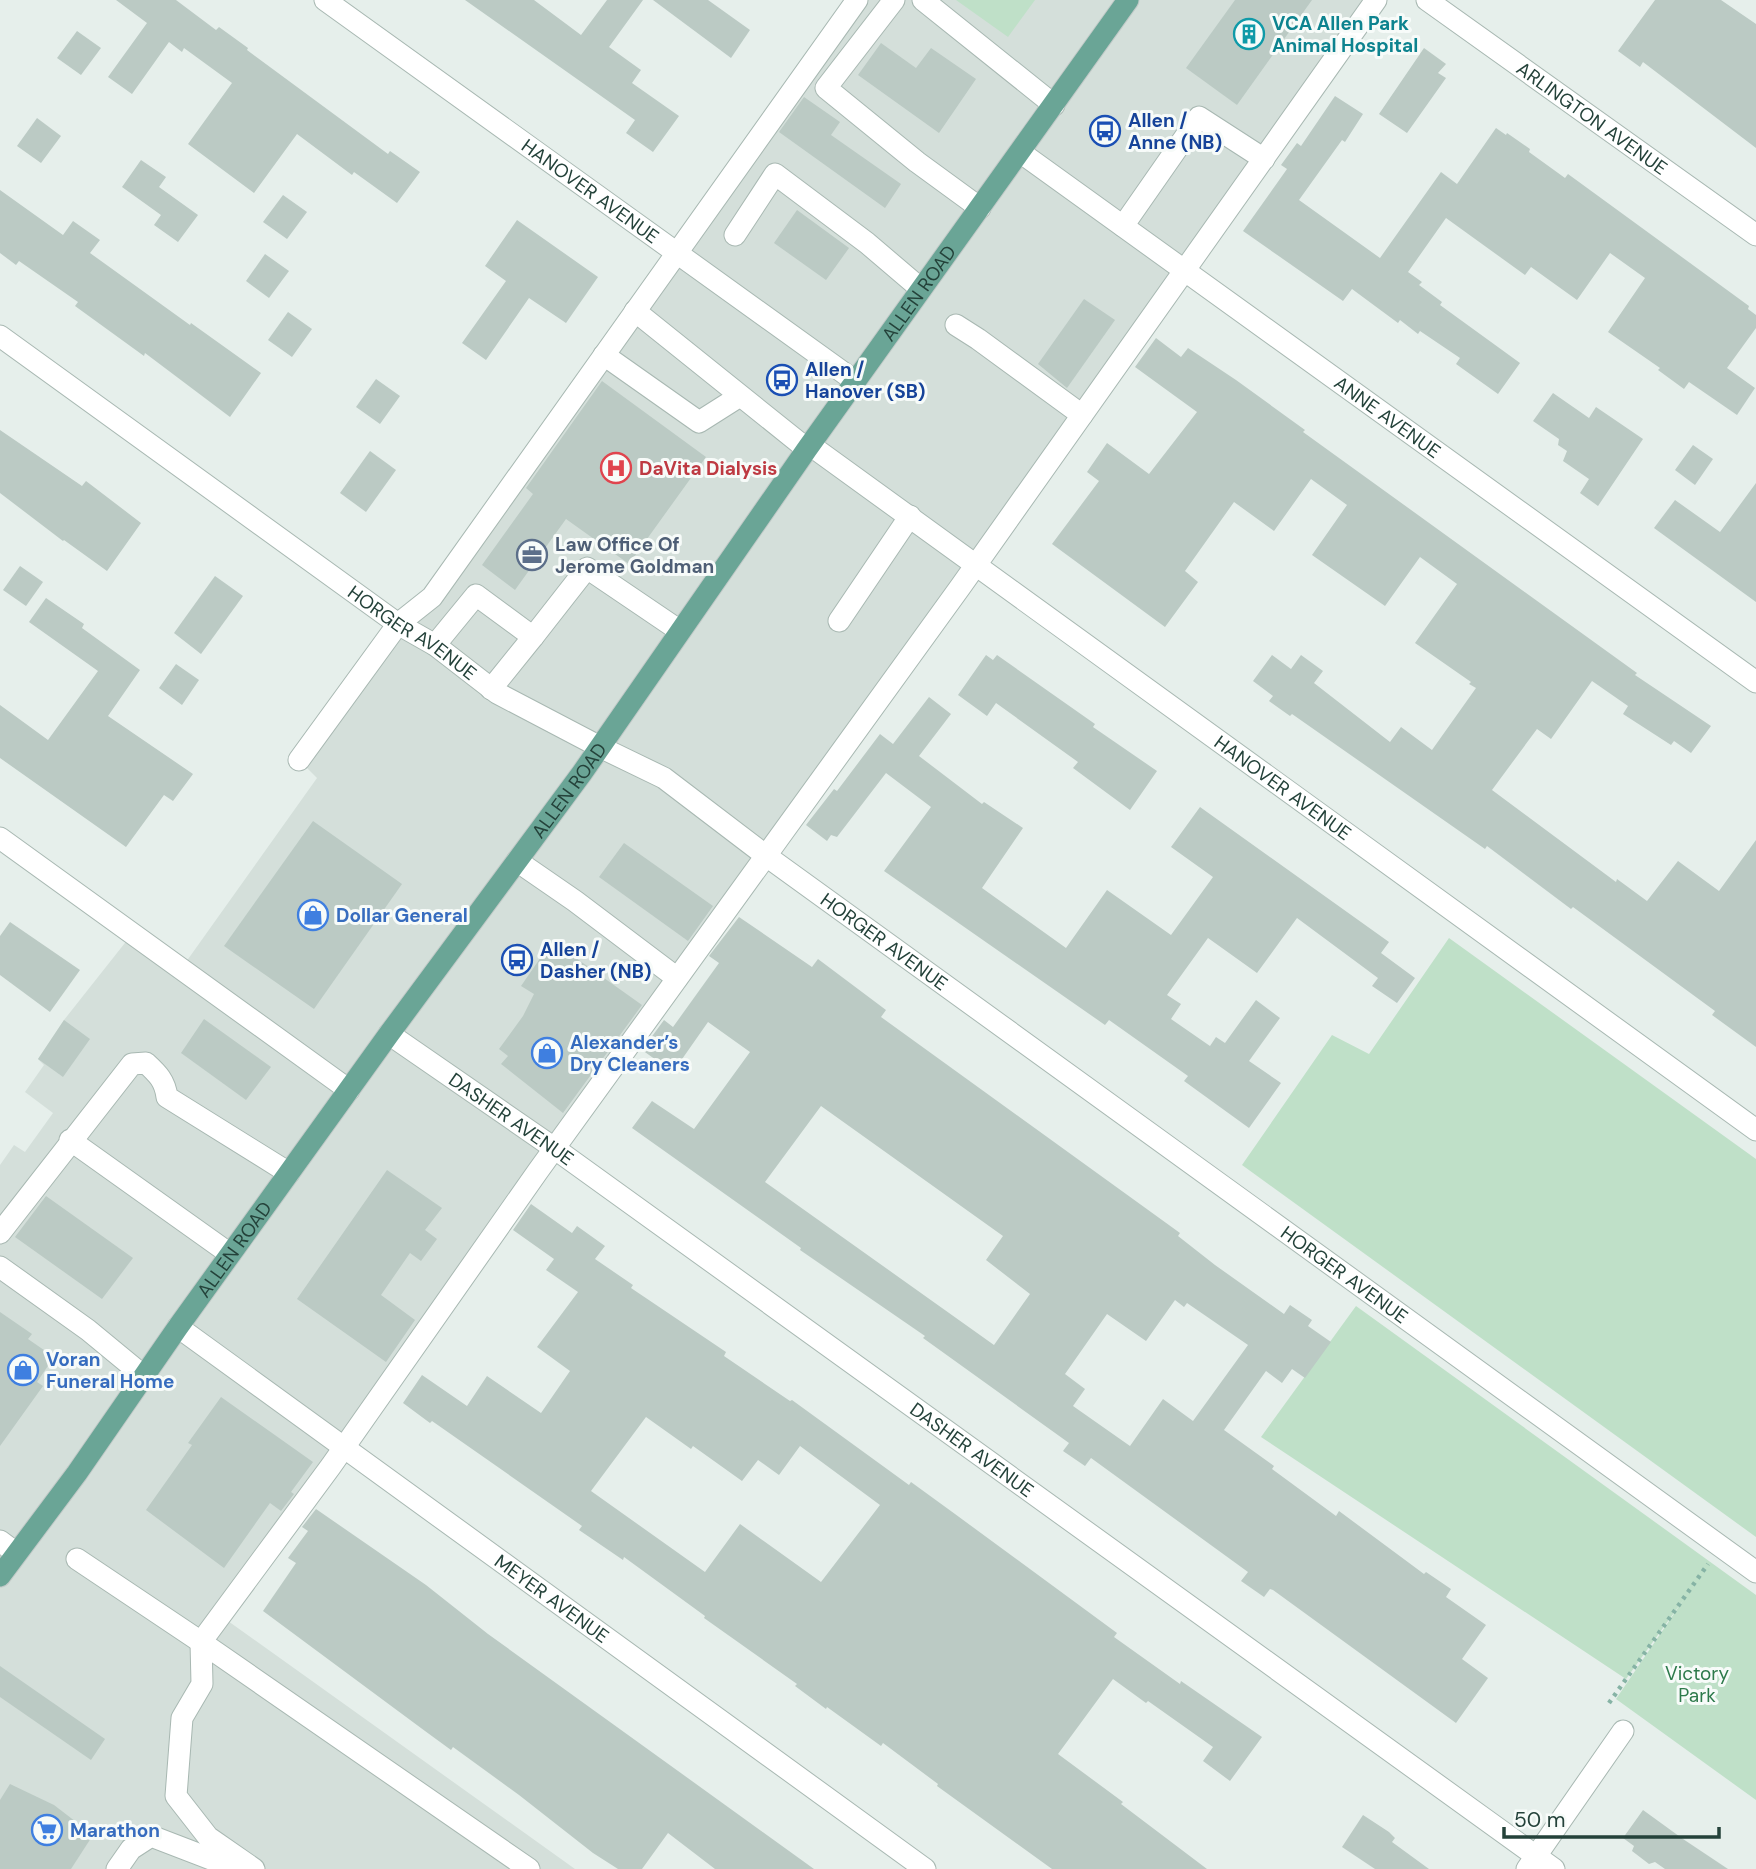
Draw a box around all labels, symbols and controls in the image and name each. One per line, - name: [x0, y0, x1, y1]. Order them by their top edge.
- place label: VCA Allen Park Animal Hospital: [1272, 11, 1418, 58]
- building icon: VCA Allen Park Animal Hospital: [1232, 17, 1266, 51]
- street label: ARLINGTON AVENUE: [1512, 56, 1672, 180]
- place label: Allen / Anne (NB): [1128, 108, 1222, 155]
- bus stop icon: Allen / Anne (NB): [1088, 114, 1122, 148]
- street label: HANOVER AVENUE: [517, 133, 664, 249]
- street label: ALLEN ROAD: [876, 240, 961, 346]
- place label: Allen / Hanover (SB): [805, 357, 926, 404]
- bus stop icon: Allen / Hanover (SB): [765, 363, 799, 397]
- street label: ANNE AVENUE: [1329, 370, 1446, 463]
- hospital icon: DaVita Dialysis: [599, 451, 633, 485]
- place label: DaVita Dialysis: [639, 456, 777, 481]
- place label: Law Office Of Jerome Goldman: [555, 532, 714, 579]
- office icon: Law Office Of Jerome Goldman: [515, 538, 549, 572]
- street label: HORGER AVENUE: [343, 579, 482, 685]
- street label: HANOVER AVENUE: [1210, 729, 1356, 846]
- street label: ALLEN ROAD: [526, 738, 612, 843]
- street label: HORGER AVENUE: [816, 887, 953, 996]
- shop icon: Dollar General: [296, 898, 330, 932]
- place label: Dollar General: [336, 903, 468, 928]
- place label: Allen / Dasher (NB): [540, 937, 651, 984]
- bus stop icon: Allen / Dasher (NB): [500, 943, 534, 977]
- place label: Alexander’s Dry Cleaners: [570, 1030, 690, 1077]
- shop icon: Alexander’s Dry Cleaners: [530, 1036, 564, 1070]
- street label: DASHER AVENUE: [444, 1067, 579, 1171]
- street label: ALLEN ROAD: [191, 1196, 277, 1302]
- street label: HORGER AVENUE: [1276, 1220, 1413, 1329]
- place label: Voran Funeral Home: [46, 1347, 174, 1394]
- shop icon: Voran Funeral Home: [6, 1353, 40, 1387]
- street label: DASHER AVENUE: [905, 1396, 1039, 1502]
- street label: MEYER AVENUE: [490, 1548, 614, 1648]
- park label: Victory Park: [1665, 1661, 1729, 1708]
- scale bar: [1504, 1796, 1719, 1840]
- text: 50 m: [1514, 1806, 1565, 1834]
- supermarket icon: Marathon: [30, 1813, 64, 1847]
- place label: Marathon: [70, 1818, 160, 1843]

